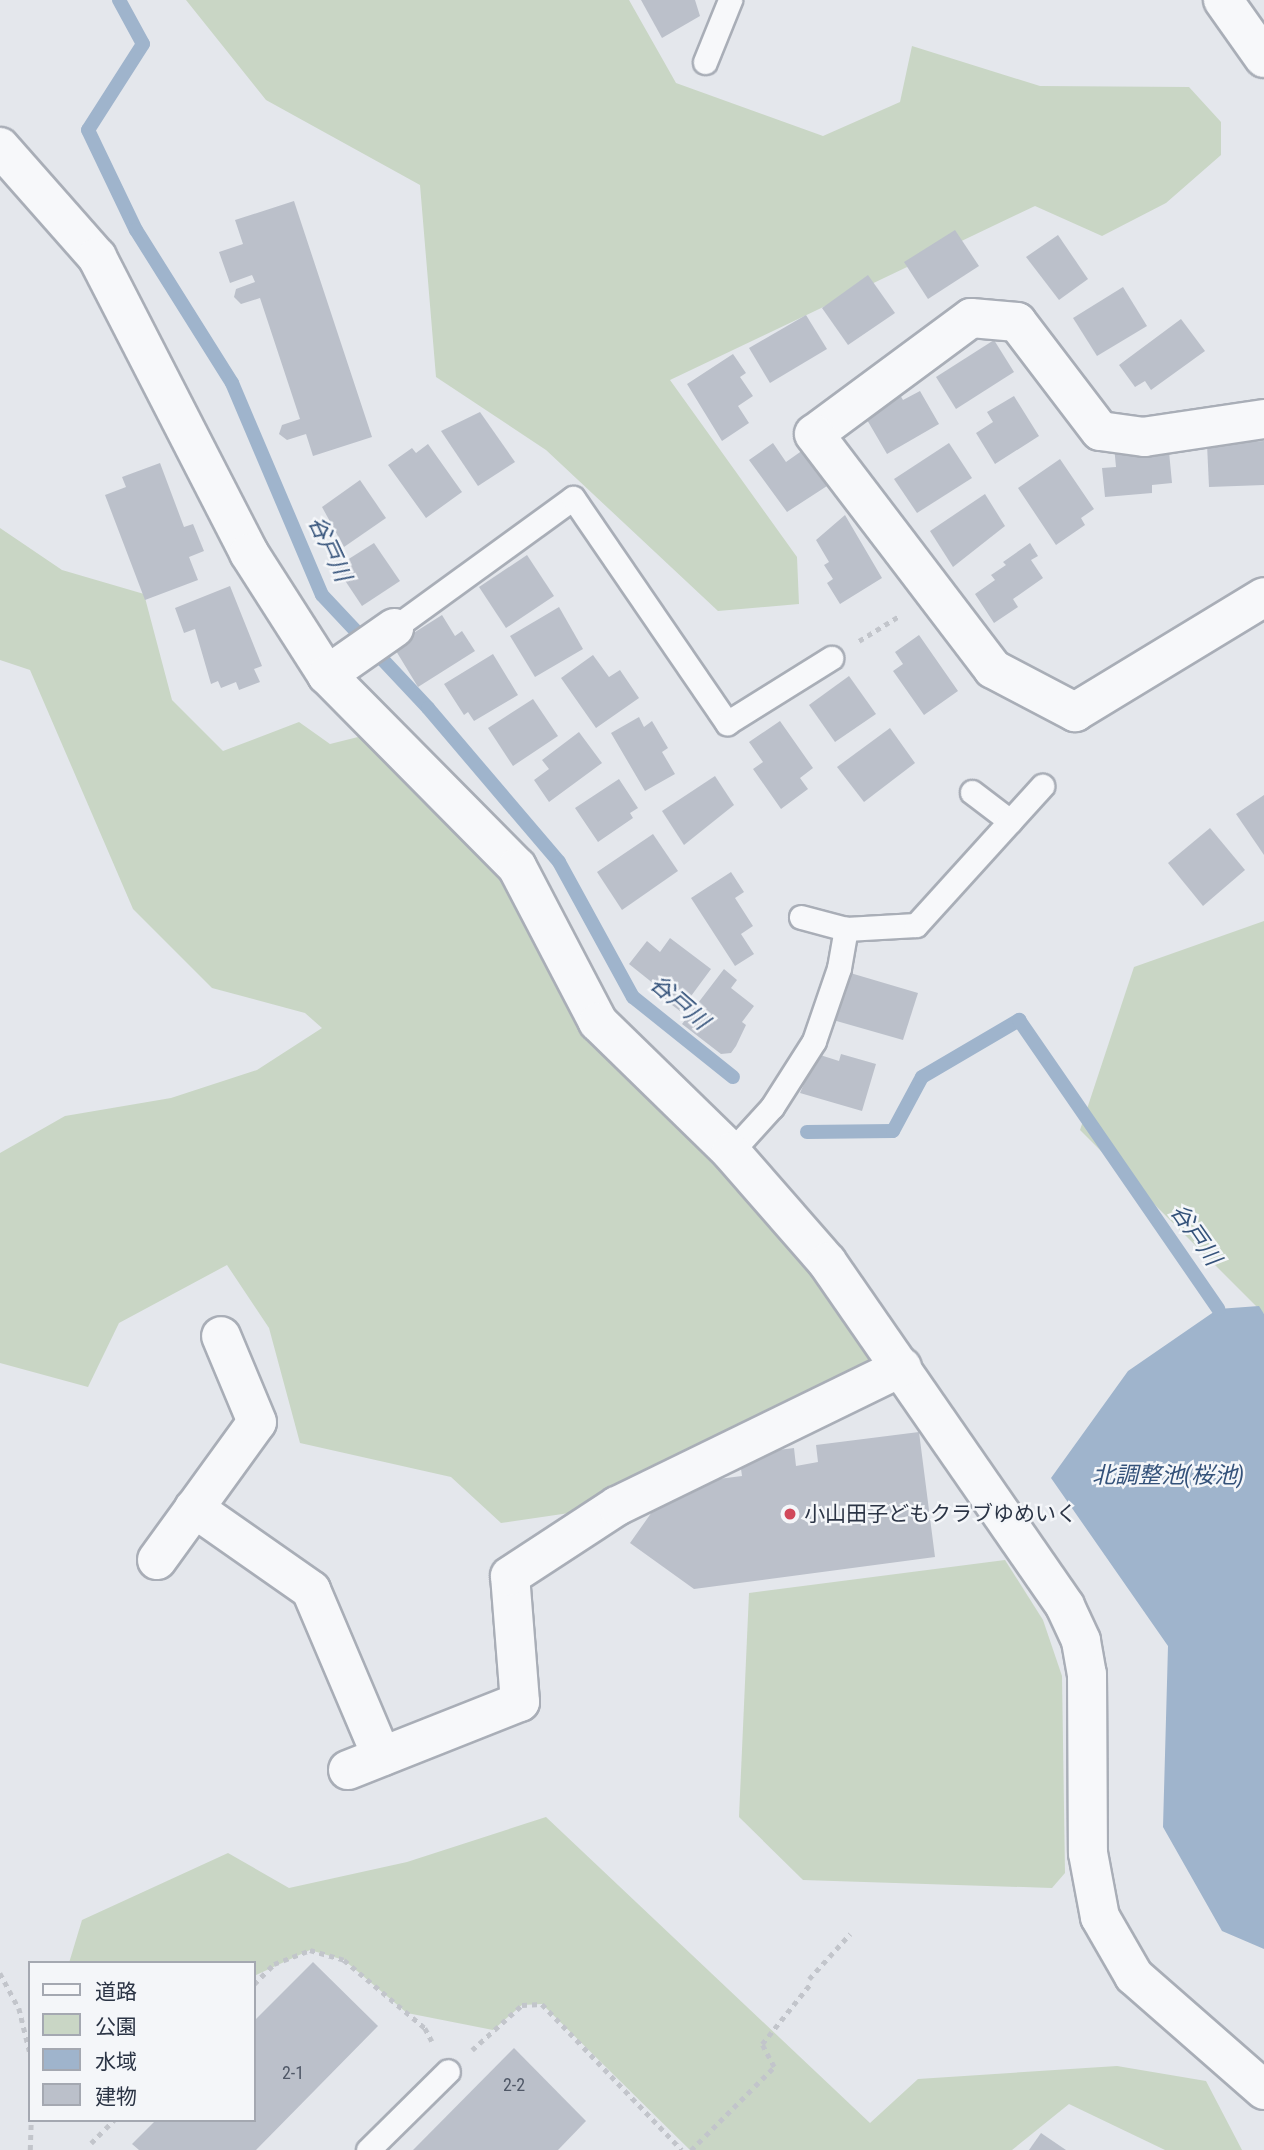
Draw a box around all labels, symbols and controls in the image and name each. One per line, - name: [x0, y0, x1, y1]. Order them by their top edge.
- water label: 谷戸川: [302, 512, 356, 586]
- water label: 谷戸川: [644, 970, 714, 1036]
- water label: 谷戸川: [1164, 1199, 1226, 1271]
- water label: 北調整池(桜池): [1092, 1462, 1244, 1490]
- place label: 小山田子どもクラブゆめいく: [804, 1501, 1077, 1527]
- marker: 小山田子どもクラブゆめいく: [782, 1506, 798, 1522]
- legend: [28, 1961, 256, 2122]
- text: 道路: [95, 1980, 137, 2004]
- text: 公園: [95, 2015, 137, 2039]
- text: 水域: [95, 2050, 137, 2074]
- house number: 2-1: [282, 2062, 304, 2084]
- house number: 2-2: [503, 2074, 525, 2096]
- text: 建物: [95, 2085, 137, 2109]

